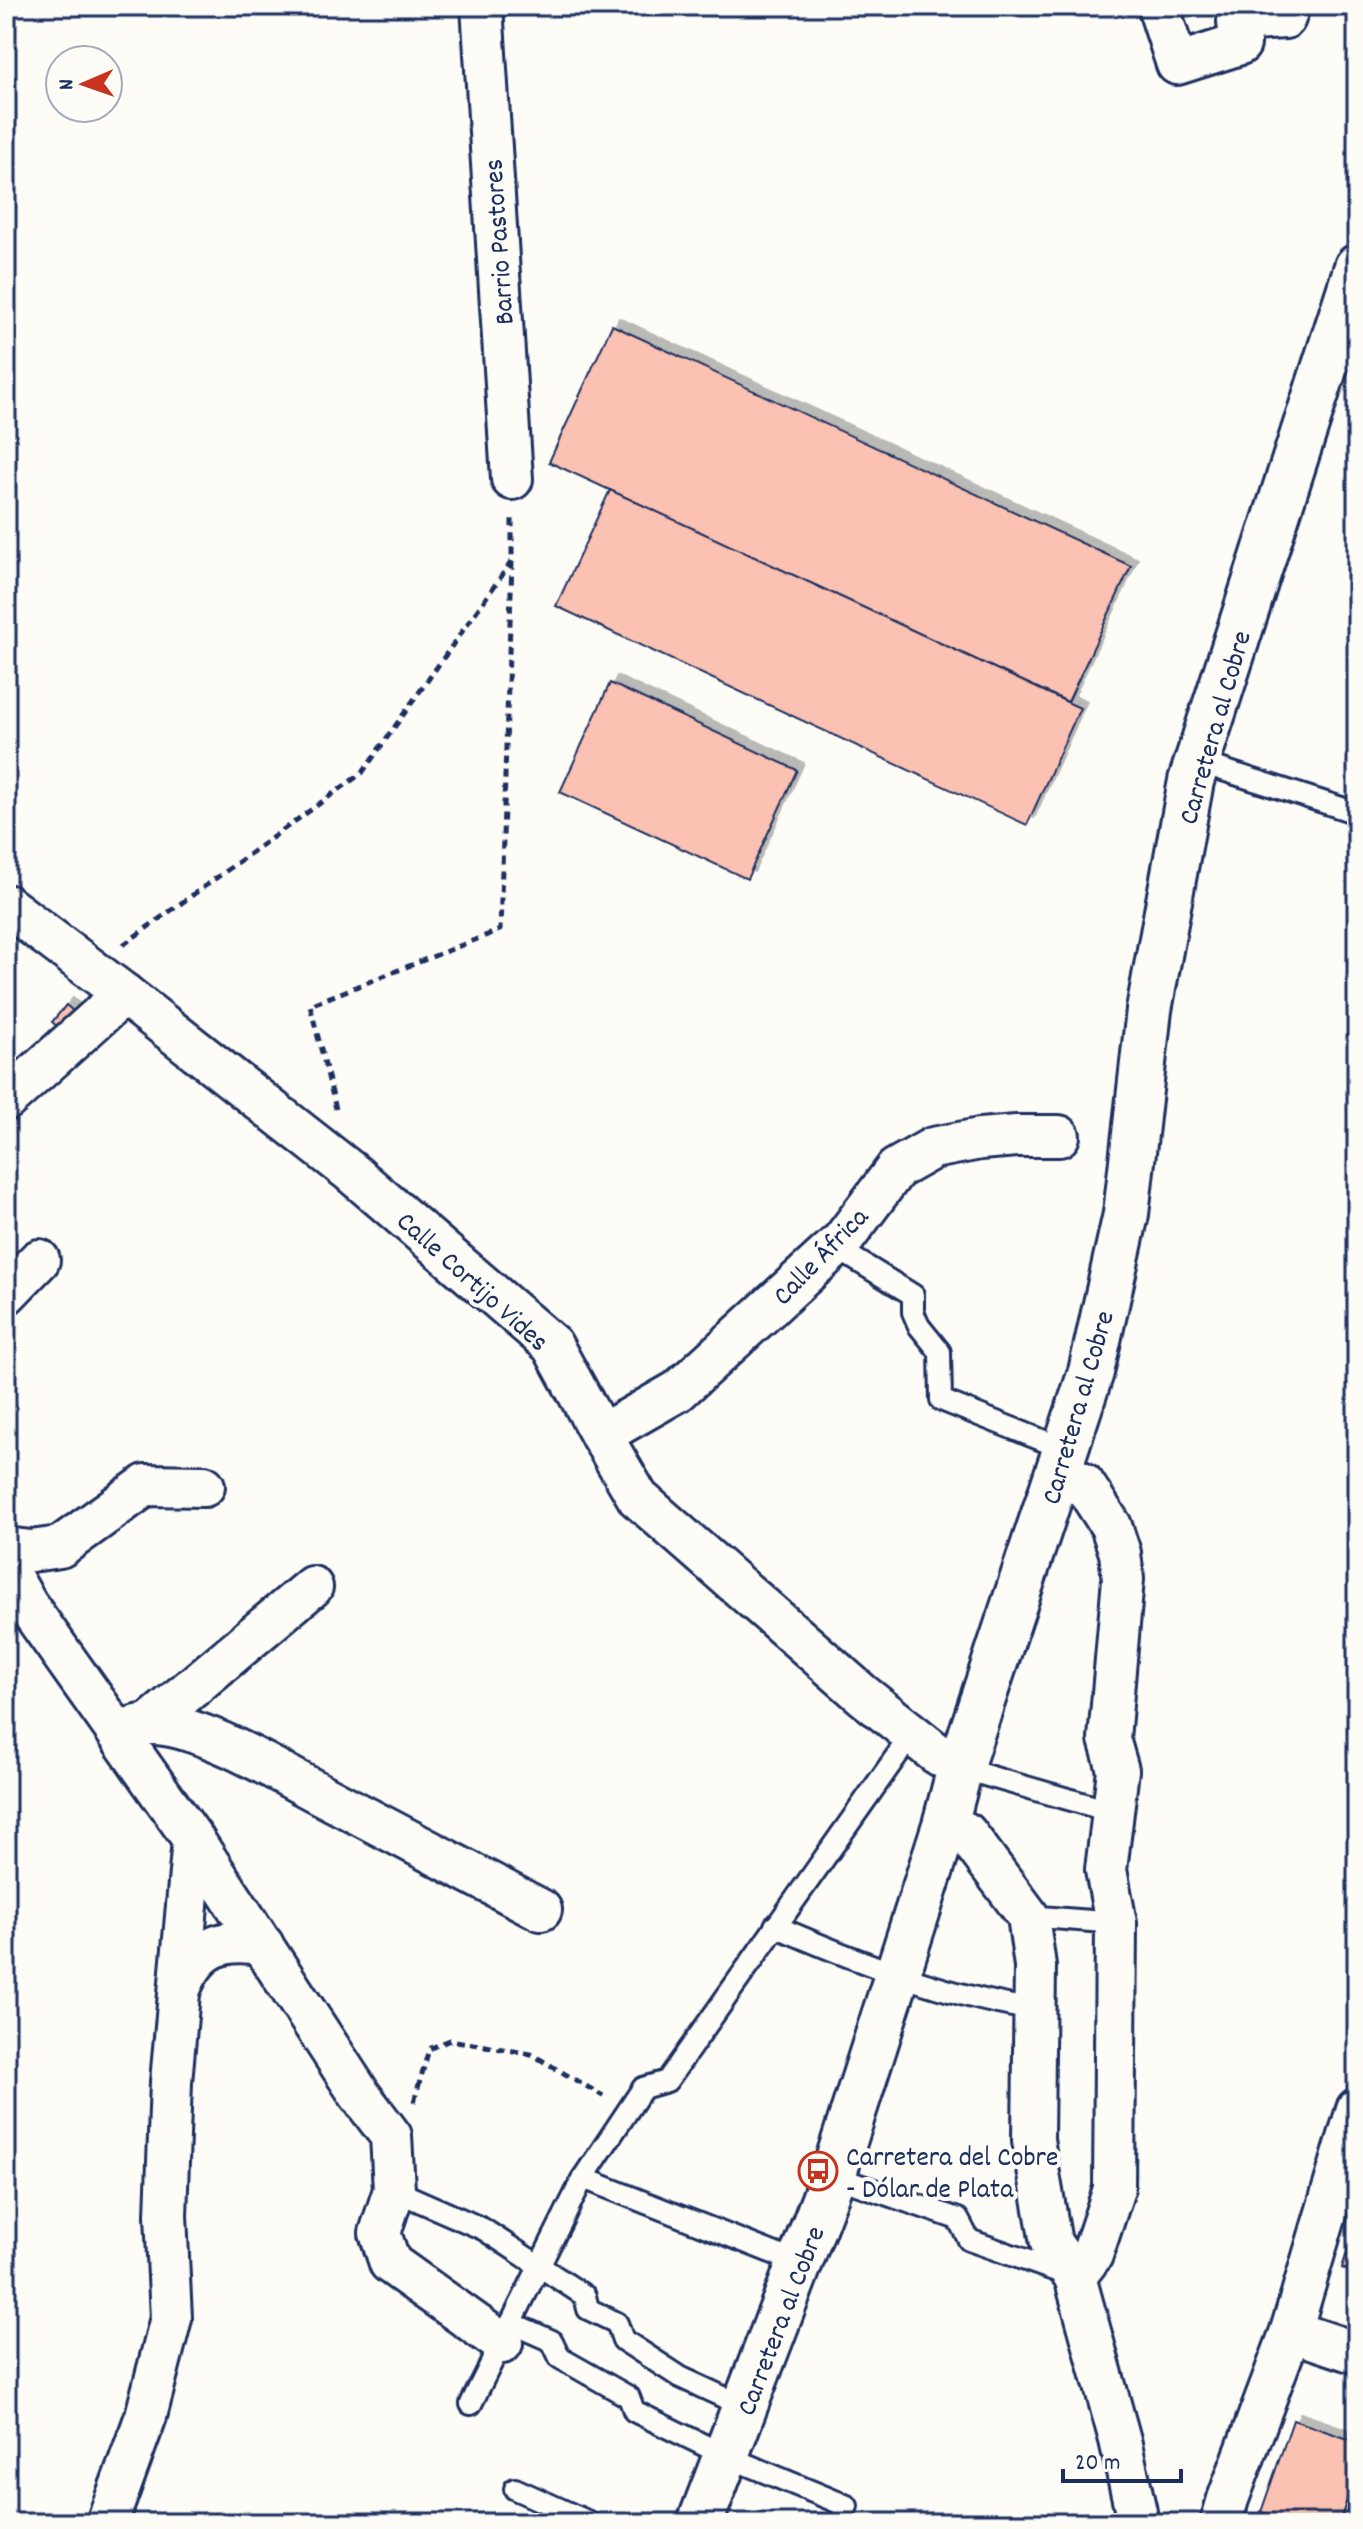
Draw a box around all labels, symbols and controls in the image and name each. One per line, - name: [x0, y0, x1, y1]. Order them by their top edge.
- north arrow: [44, 44, 124, 124]
- text: N: [52, 78, 83, 91]
- street label: Barrio Pastores: [476, 157, 528, 326]
- street label: Carretera al Cobre: [1171, 627, 1265, 830]
- street label: Calle África: [765, 1200, 880, 1317]
- street label: Calle Cortijo Vides: [385, 1204, 556, 1363]
- street label: Carretera al Cobre: [1034, 1307, 1128, 1510]
- place label: Carretera del Cobre - Dólar de Plata: [846, 2140, 1058, 2212]
- bus stop icon: Carretera del Cobre - Dólar de Plata: [797, 2150, 839, 2192]
- street label: Carretera al Cobre: [729, 2221, 838, 2422]
- scale bar: [1063, 2433, 1181, 2483]
- text: 20 m: [1075, 2447, 1121, 2481]

